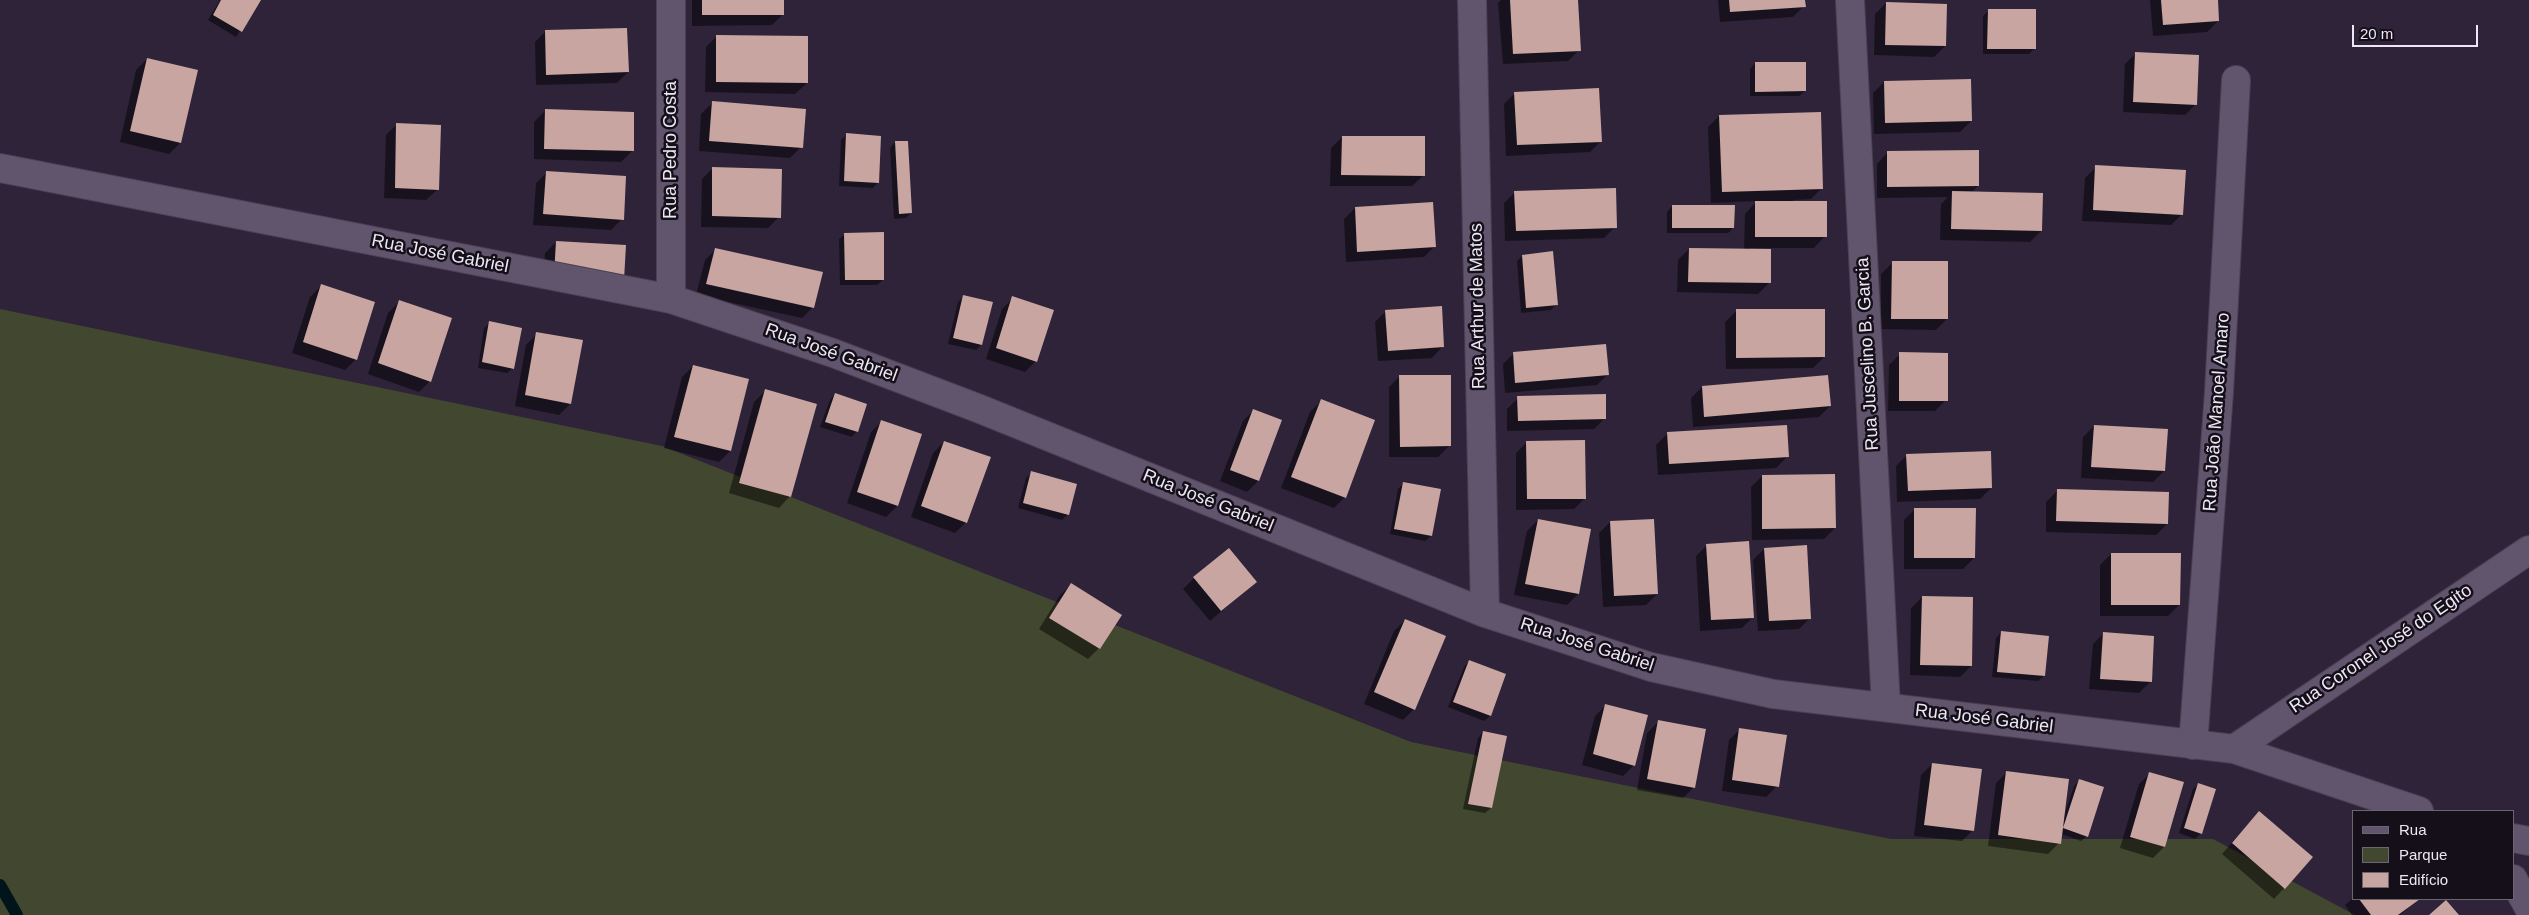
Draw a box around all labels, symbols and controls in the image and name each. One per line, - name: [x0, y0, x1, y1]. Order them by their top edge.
- scale bar: [2354, 15, 2480, 47]
- text: 20 m: [2360, 25, 2393, 42]
- street label: Rua Pedro Costa: [660, 81, 682, 219]
- street label: Rua Arthur de Matos: [1466, 223, 1490, 389]
- street label: Rua José Gabriel: [370, 230, 510, 278]
- street label: Rua Juscelino B. Garcia: [1852, 257, 1884, 451]
- street label: Rua João Manoel Amaro: [2199, 312, 2235, 512]
- street label: Rua José Gabriel: [762, 319, 900, 387]
- street label: Rua José Gabriel: [1139, 465, 1277, 537]
- street label: Rua Coronel José do Egito: [2286, 580, 2476, 718]
- street label: Rua José Gabriel: [1518, 613, 1656, 677]
- street label: Rua José Gabriel: [1914, 700, 2054, 738]
- legend: [2352, 810, 2514, 900]
- text: Rua: [2399, 821, 2427, 838]
- text: Parque: [2399, 846, 2447, 863]
- text: Edifício: [2399, 871, 2448, 888]

